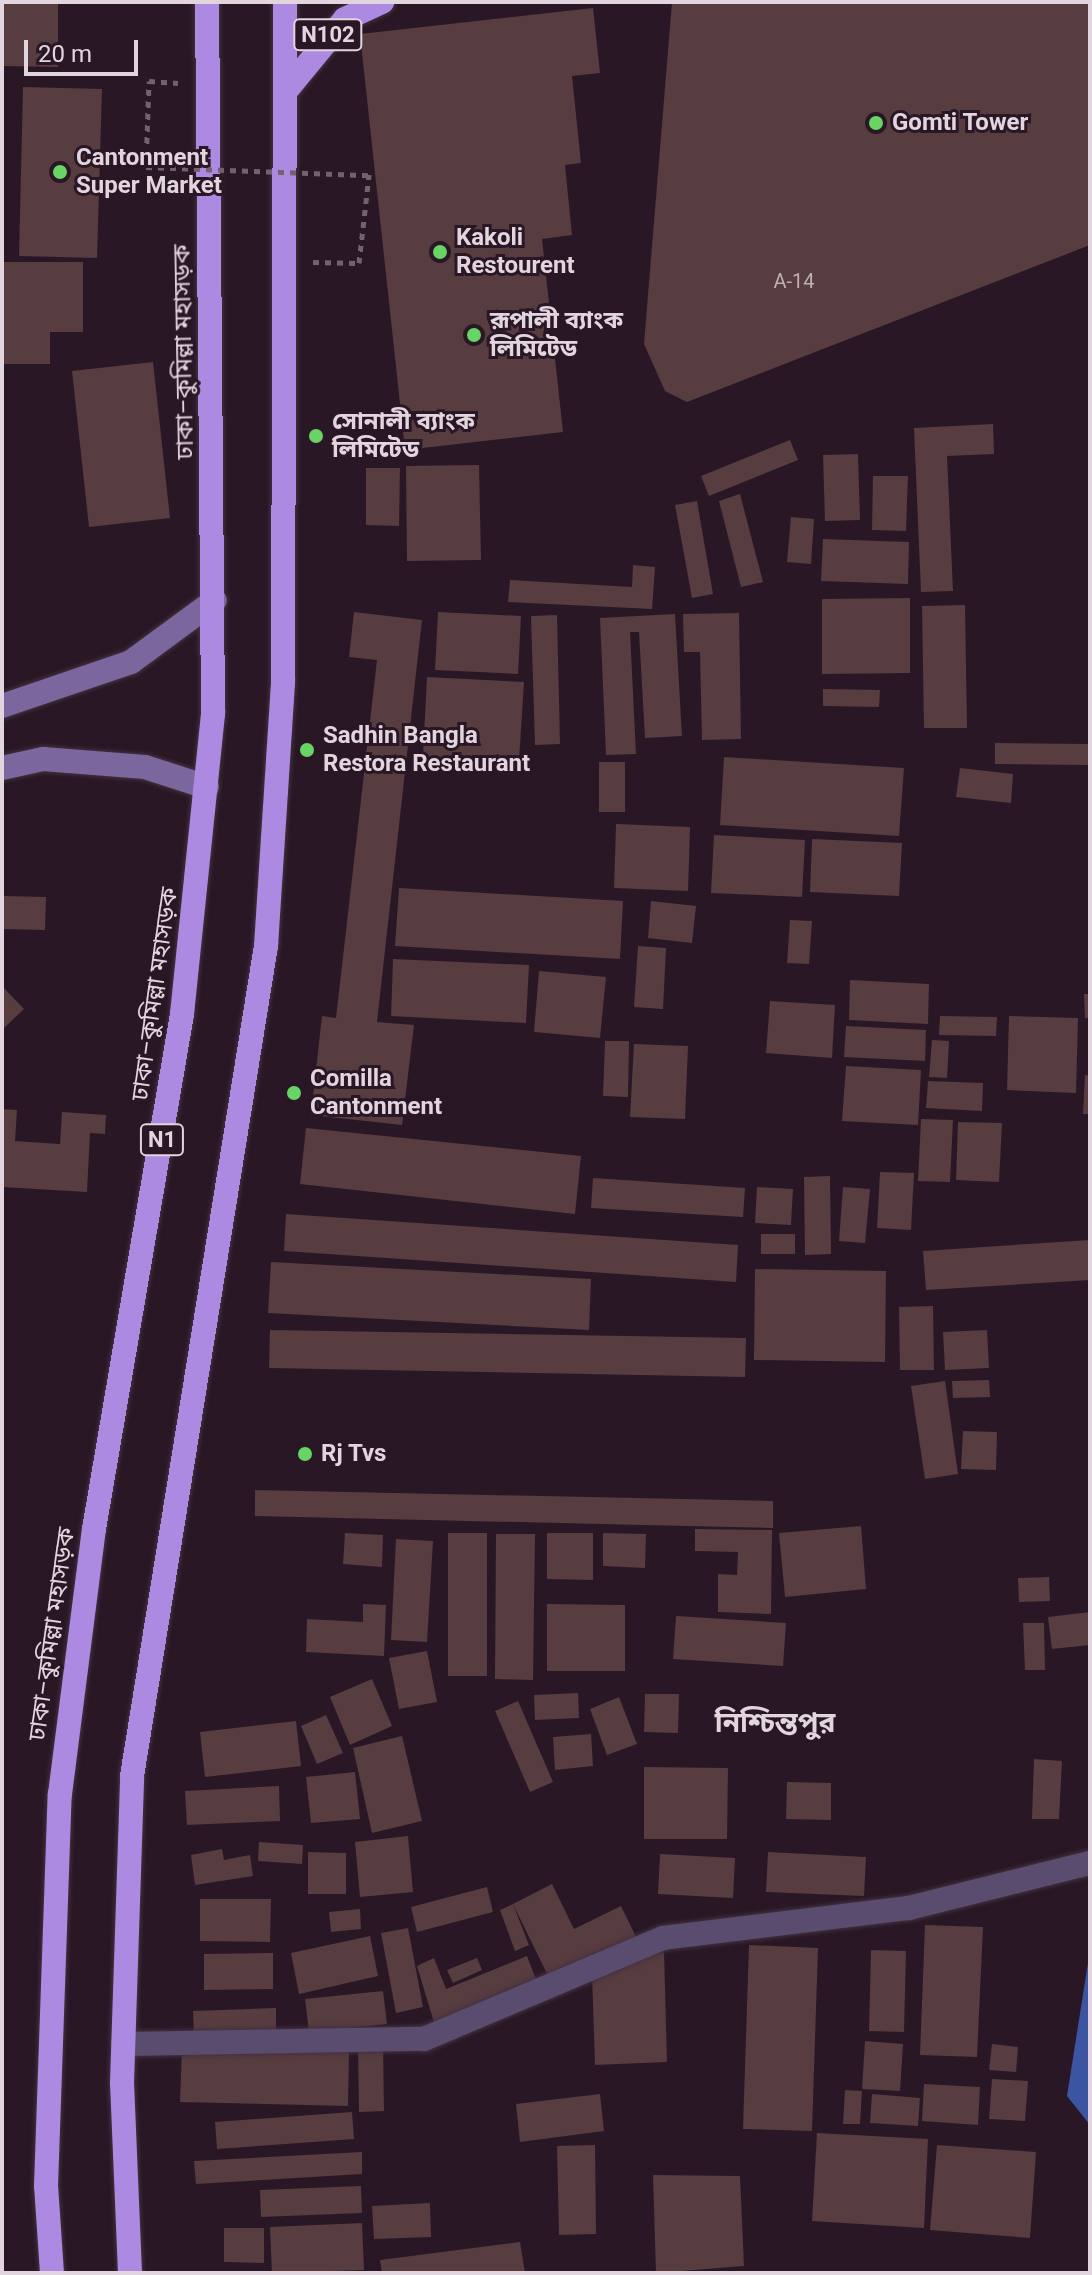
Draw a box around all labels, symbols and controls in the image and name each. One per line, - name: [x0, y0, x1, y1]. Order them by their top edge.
- road number: N102: [292, 17, 364, 53]
- scale bar: [28, 24, 142, 74]
- text: 20 m: [38, 40, 92, 68]
- place label: Gomti Tower: [892, 109, 1029, 137]
- marker: Gomti Tower: [867, 114, 885, 132]
- place label: Cantonment Super Market: [76, 144, 222, 200]
- marker: Cantonment Super Market: [51, 163, 69, 181]
- place label: Kakoli Restourent: [456, 224, 575, 280]
- marker: Kakoli Restourent: [431, 243, 449, 261]
- street label: ঢাকা–কুমিল্লা মহাসড়ক: [168, 244, 200, 460]
- house number: A-14: [773, 269, 815, 293]
- place label: রূপালী ব্যাংক লিমিটেড: [490, 307, 623, 363]
- marker: রূপালী ব্যাংক লিমিটেড: [465, 326, 483, 344]
- place label: সোনালী ব্যাংক লিমিটেড: [332, 408, 475, 464]
- marker: সোনালী ব্যাংক লিমিটেড: [307, 427, 325, 445]
- place label: Sadhin Bangla Restora Restaurant: [323, 722, 530, 778]
- marker: Sadhin Bangla Restora Restaurant: [298, 741, 316, 759]
- street label: ঢাকা–কুমিল্লা মহাসড়ক: [126, 886, 184, 1102]
- place label: Comilla Cantonment: [310, 1065, 442, 1121]
- marker: Comilla Cantonment: [285, 1084, 303, 1102]
- road number: N1: [138, 1122, 186, 1158]
- place label: Rj Tvs: [321, 1440, 387, 1468]
- marker: Rj Tvs: [296, 1445, 314, 1463]
- street label: ঢাকা–কুমিল্লা মহাসড়ক: [23, 1526, 81, 1742]
- district label: নিশ্চিন্তপুর: [715, 1706, 835, 1740]

